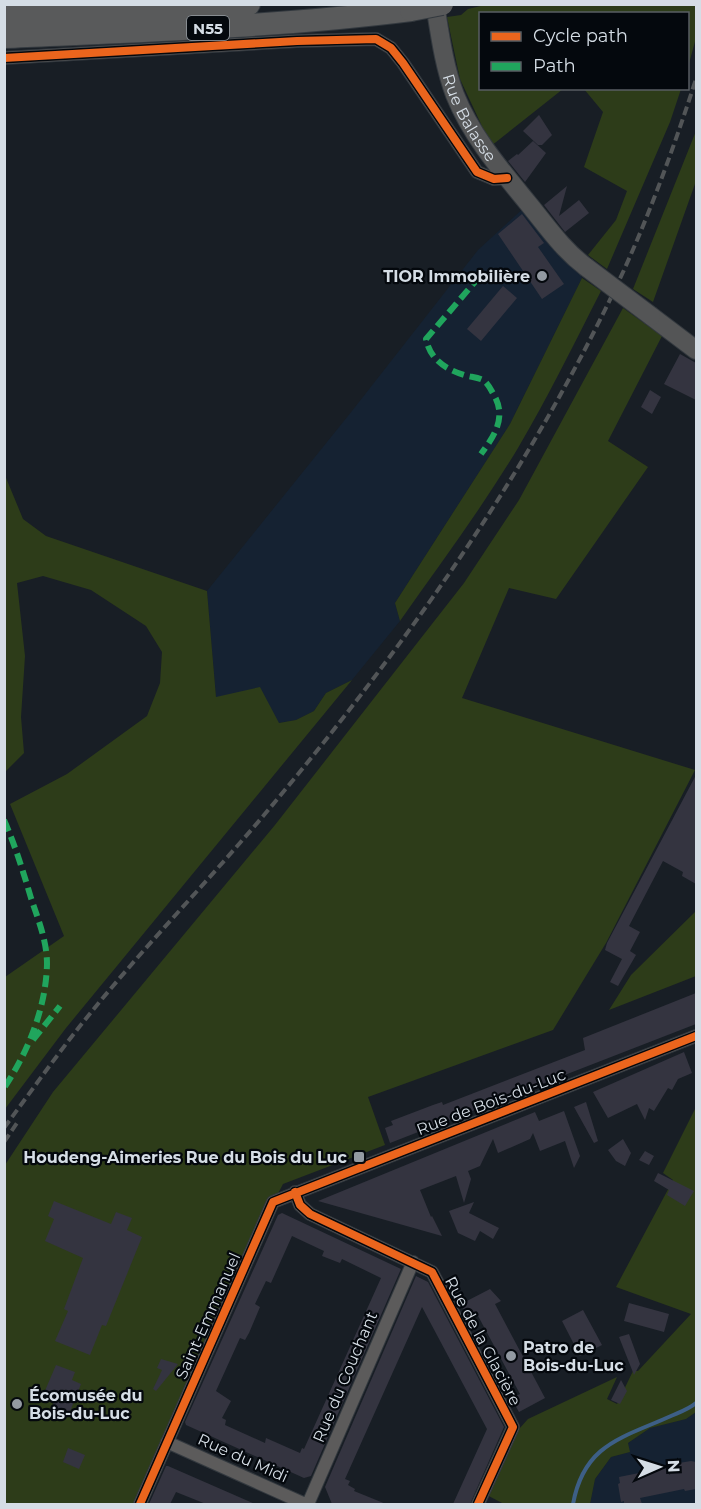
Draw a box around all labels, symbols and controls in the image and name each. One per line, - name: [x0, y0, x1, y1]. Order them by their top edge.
- legend: [479, 12, 689, 90]
- road number: N55: [187, 16, 229, 40]
- text: Cycle path: [533, 25, 628, 47]
- text: Path: [533, 55, 576, 77]
- street label: Rue Balasse: [439, 72, 501, 165]
- place label: TIOR Immobilière: [383, 267, 530, 286]
- marker: TIOR Immobilière: [535, 269, 549, 283]
- street label: Rue de Bois-du-Luc: [414, 1065, 568, 1139]
- place label: Houdeng-Aimeries Rue du Bois du Luc: [23, 1148, 348, 1167]
- marker: Houdeng-Aimeries Rue du Bois du Luc: [352, 1150, 366, 1164]
- street label: Saint-Emmanuel: [172, 1250, 244, 1382]
- street label: Rue de la Glacière: [441, 1273, 525, 1409]
- street label: Rue du Couchant: [309, 1308, 381, 1445]
- place label: Patro de Bois-du-Luc: [523, 1338, 624, 1375]
- marker: Patro de Bois-du-Luc: [504, 1349, 518, 1363]
- place label: Écomusée du Bois-du-Luc: [29, 1386, 143, 1423]
- marker: Écomusée du Bois-du-Luc: [10, 1397, 24, 1411]
- street label: Rue du Midi: [195, 1430, 291, 1486]
- north arrow: [629, 1437, 689, 1497]
- text: N: [664, 1459, 683, 1473]

